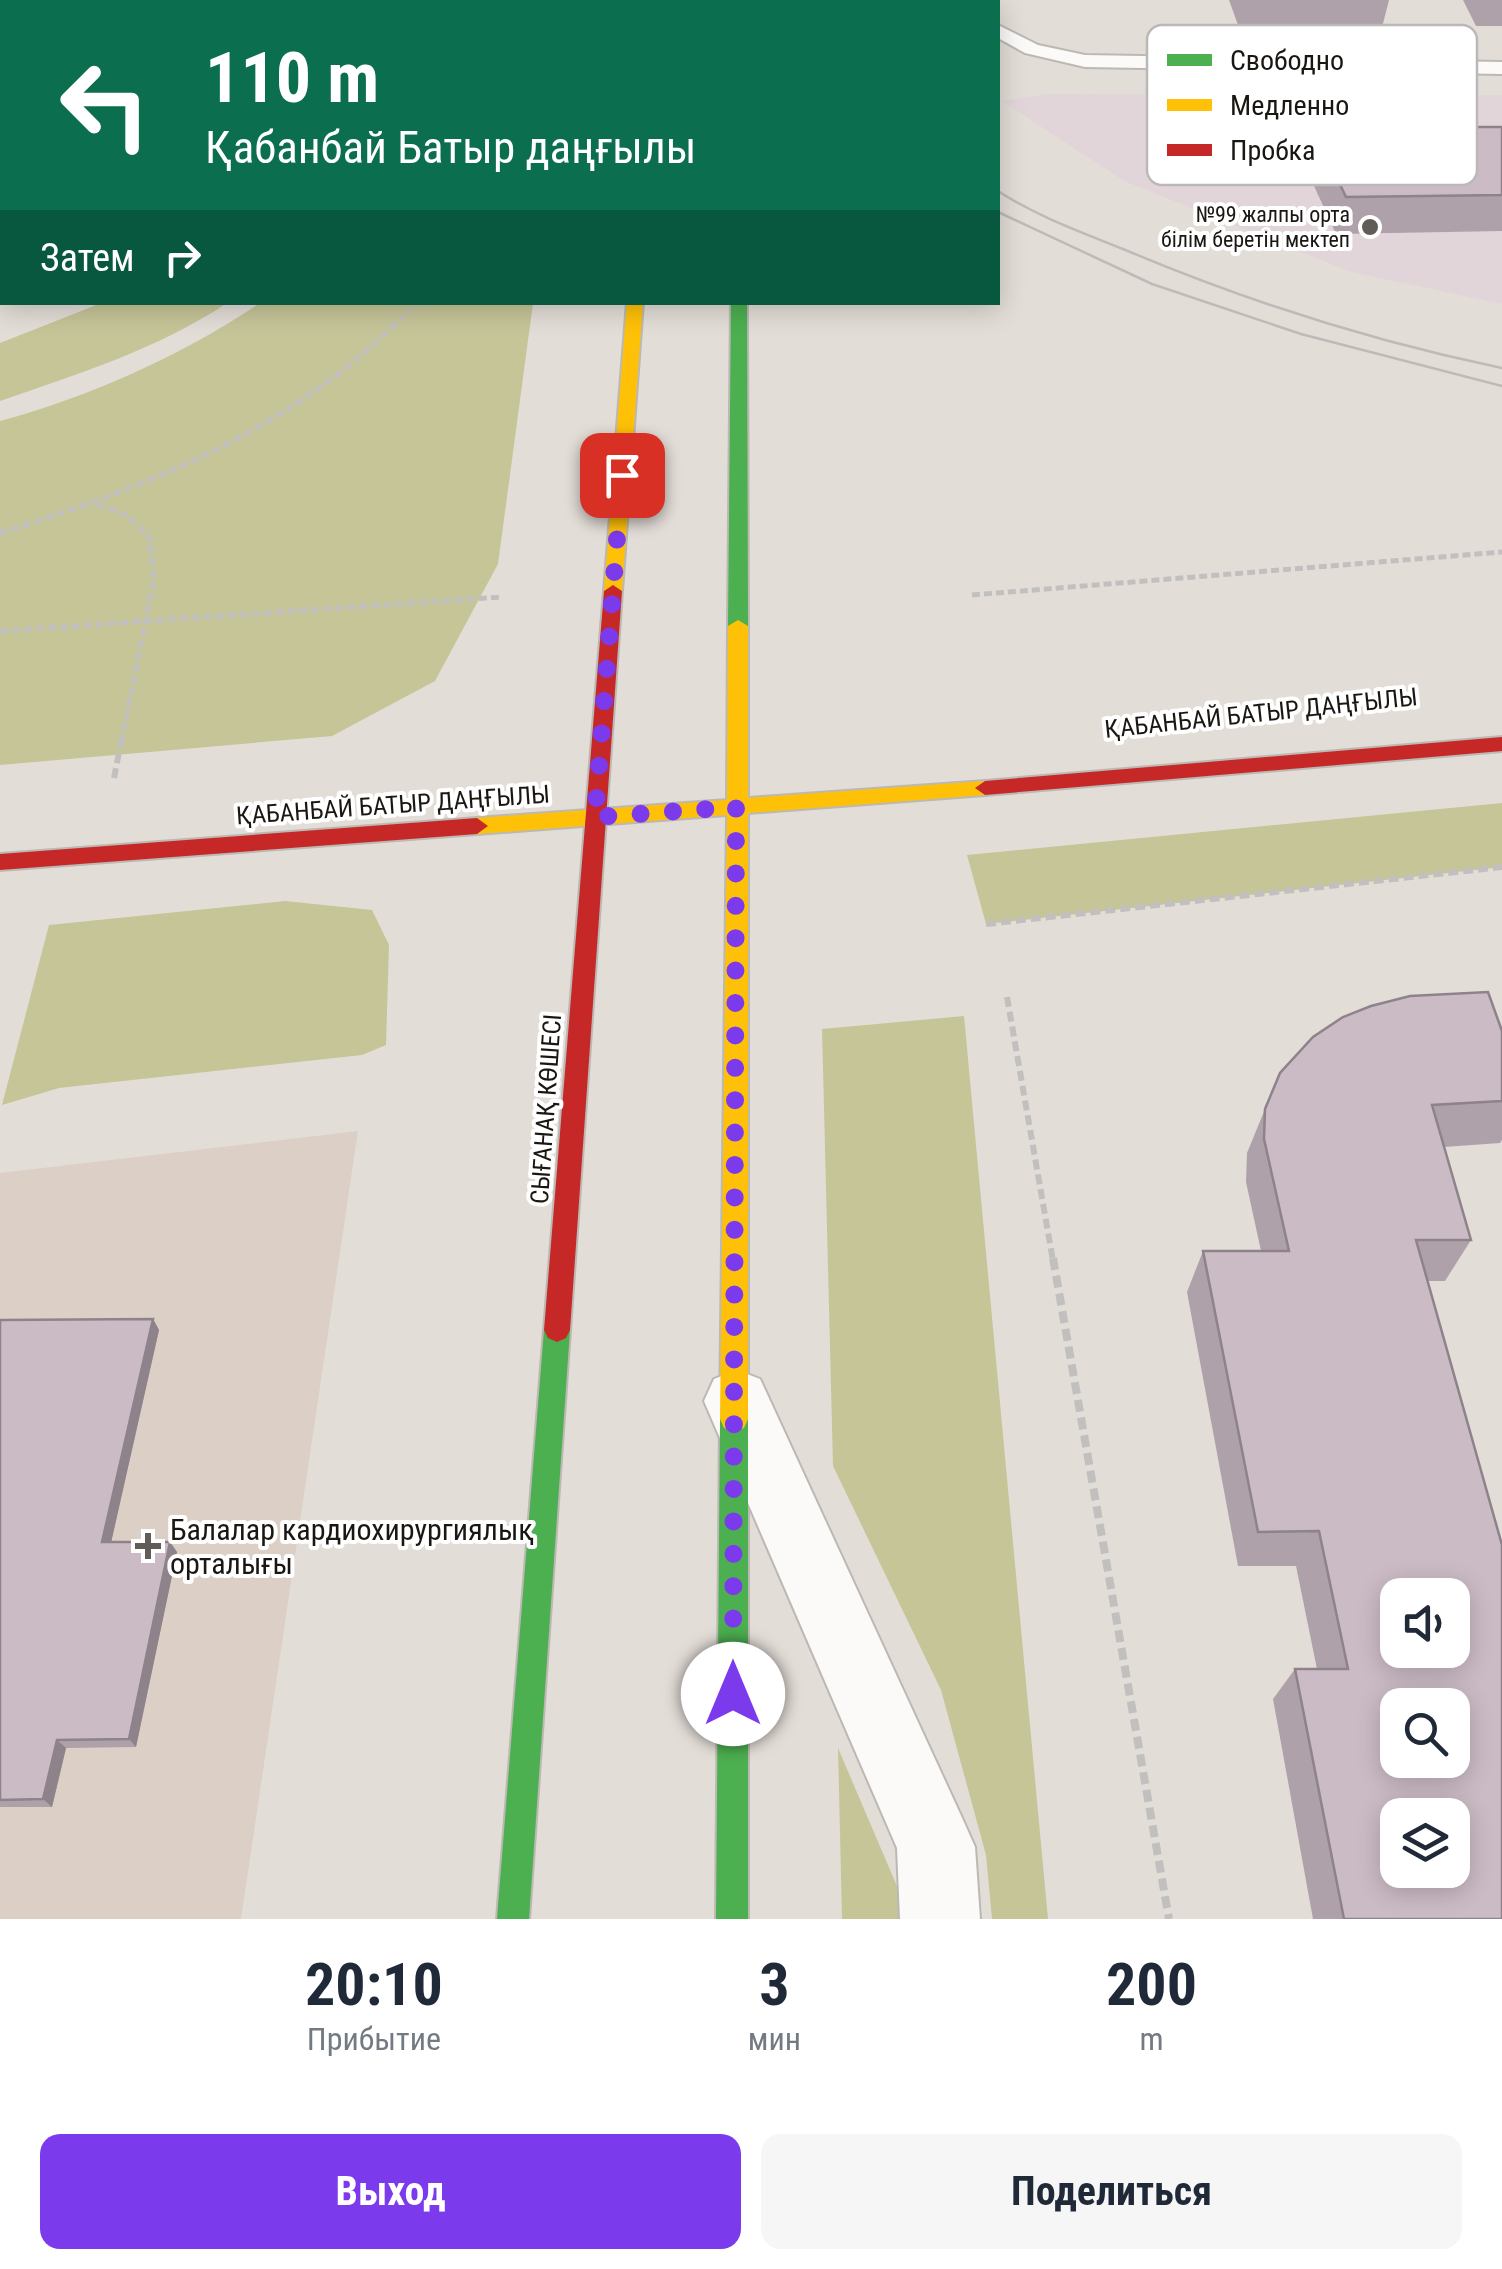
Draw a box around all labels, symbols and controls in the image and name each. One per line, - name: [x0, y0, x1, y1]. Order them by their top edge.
- legend: [1147, 25, 1477, 185]
- text: 110 m: [205, 37, 379, 119]
- icon: left: [40, 40, 170, 170]
- text: Свободно: [1230, 44, 1344, 77]
- text: Медленно: [1230, 89, 1349, 122]
- text: Қабанбай Батыр даңғылы: [205, 121, 696, 174]
- text: Пробка: [1230, 134, 1315, 167]
- place label: №99 жалпы орта білім беретін мектеп: [1161, 202, 1350, 252]
- marker: №99 жалпы орта білім беретін мектеп: [1359, 216, 1381, 238]
- icon: right: [155, 230, 210, 285]
- text: Затем: [40, 236, 135, 280]
- pin: [580, 433, 665, 518]
- icon: arrive: [595, 448, 650, 503]
- street label: ҚАБАНБАЙ БАТЫР ДАҢҒЫЛЫ: [1103, 682, 1419, 744]
- street label: ҚАБАНБАЙ БАТЫР ДАҢҒЫЛЫ: [235, 780, 551, 830]
- street label: СЫҒАНАҚ КӨШЕСІ: [525, 1013, 567, 1205]
- place label: Балалар кардиохирургиялық орталығы: [170, 1512, 534, 1581]
- marker: Балалар кардиохирургиялық орталығы: [135, 1533, 161, 1559]
- map controls: [1380, 1578, 1470, 1888]
- button: sound: [1380, 1578, 1470, 1668]
- position arrow: [681, 1642, 785, 1746]
- button: search: [1380, 1688, 1470, 1778]
- button: layers: [1380, 1798, 1470, 1888]
- text: 20:10: [305, 1949, 443, 2020]
- text: 3: [759, 1949, 790, 2020]
- text: 200: [1106, 1949, 1197, 2020]
- text: Прибытие: [307, 2020, 441, 2058]
- text: мин: [748, 2020, 801, 2058]
- text: m: [1139, 2020, 1164, 2058]
- button: Выход: [40, 2134, 741, 2249]
- button: Поделиться: [761, 2134, 1462, 2249]

